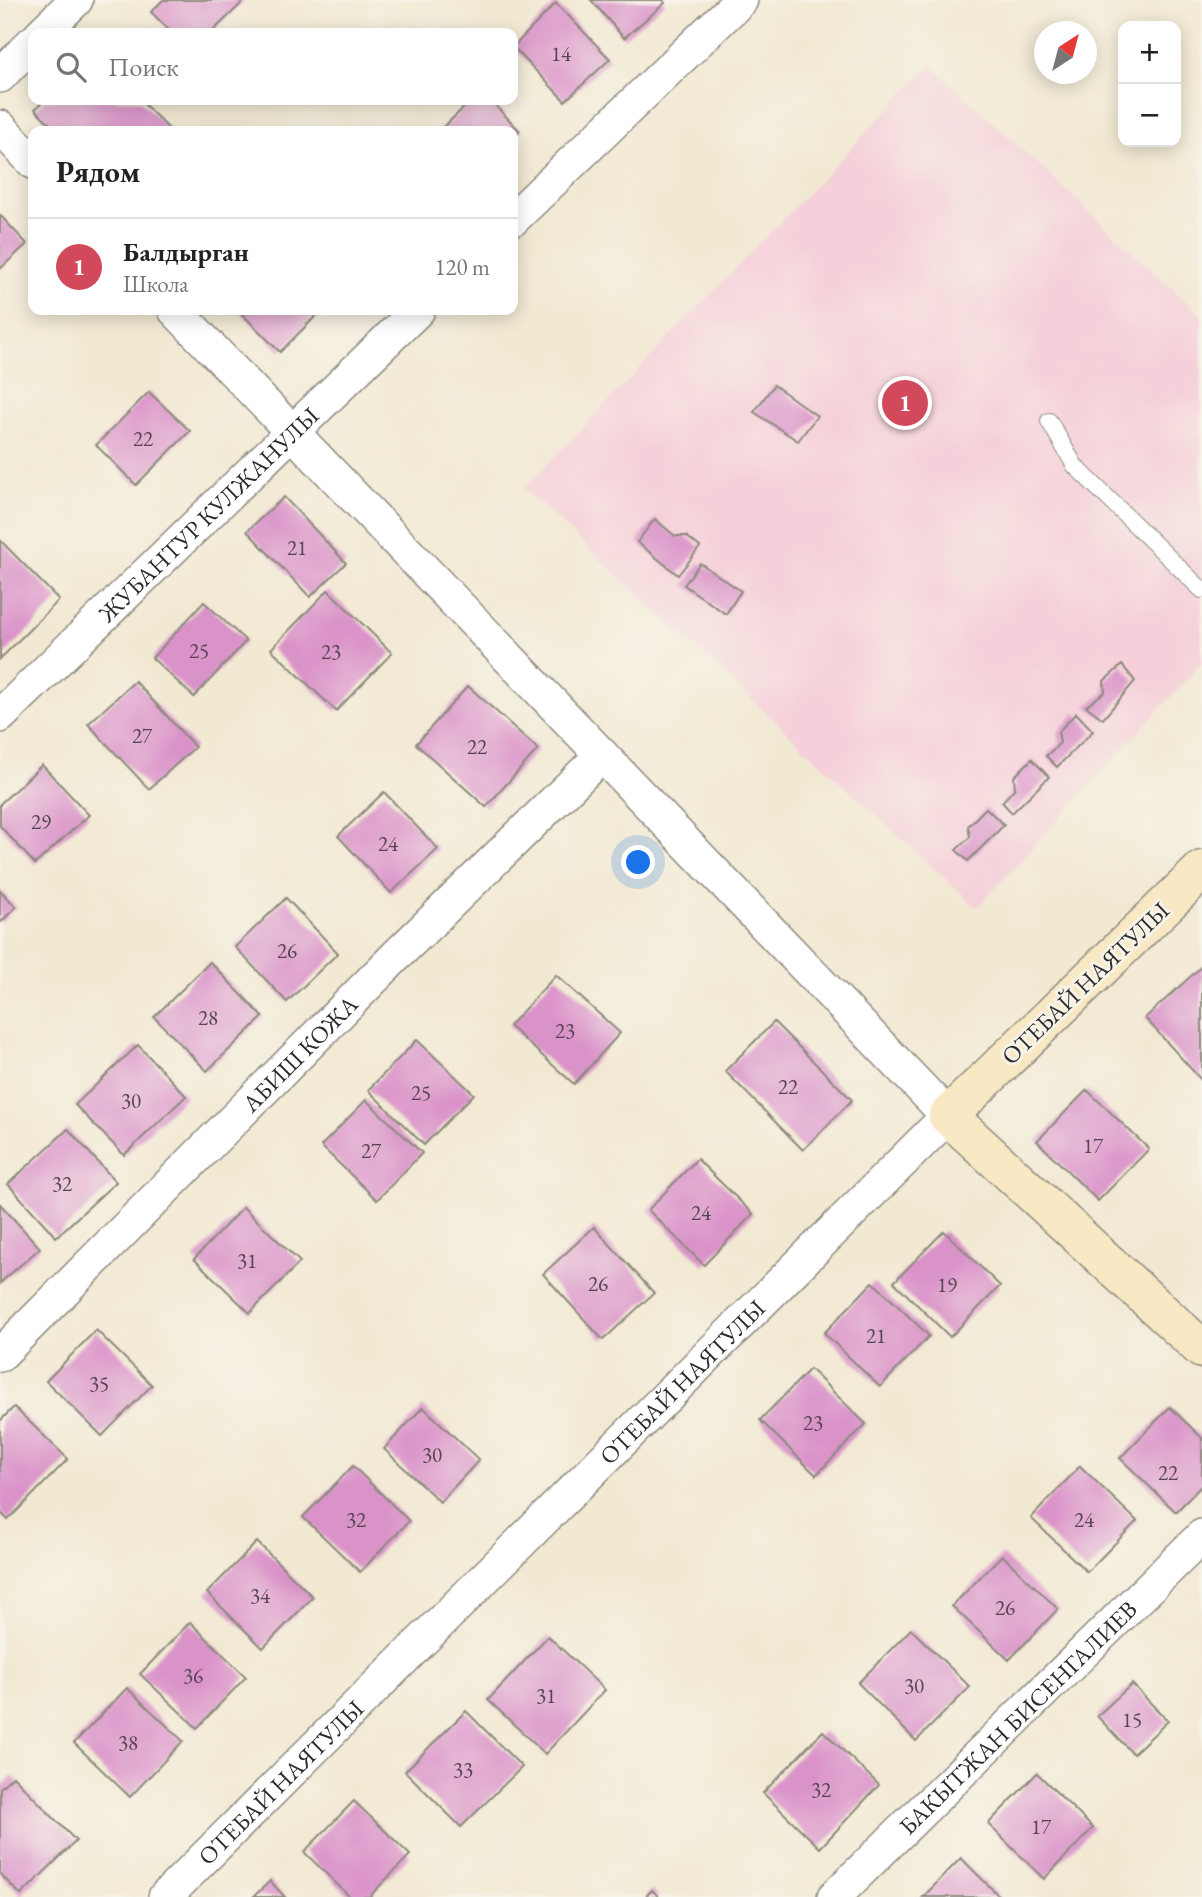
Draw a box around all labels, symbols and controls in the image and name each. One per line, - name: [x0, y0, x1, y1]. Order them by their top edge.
- north arrow: [1034, 21, 1097, 84]
- map controls: [1118, 21, 1181, 147]
- button: +: [1118, 21, 1181, 84]
- search box: [28, 28, 518, 105]
- house number: 14: [551, 40, 572, 67]
- icon: search: [52, 48, 90, 86]
- text: Поиск: [108, 50, 179, 84]
- button: −: [1118, 84, 1181, 147]
- text: Рядом: [56, 152, 140, 191]
- text: Балдырган: [123, 235, 249, 269]
- text: 1: [73, 252, 85, 282]
- text: 120 m: [434, 252, 490, 282]
- text: Школа: [123, 269, 188, 299]
- pin: 1: [882, 377, 928, 429]
- street label: ЖУБАНТУР КУЛЖАНУЛЫ: [90, 400, 325, 629]
- house number: 22: [133, 425, 153, 452]
- house number: 21: [287, 534, 307, 561]
- house number: 25: [189, 637, 209, 664]
- house number: 23: [321, 638, 341, 665]
- house number: 27: [132, 722, 153, 749]
- house number: 22: [467, 733, 487, 760]
- house number: 29: [31, 808, 51, 835]
- house number: 24: [378, 830, 399, 857]
- your location: [621, 845, 655, 879]
- street label: ОТЕБАЙ НАЯТУЛЫ: [995, 895, 1175, 1071]
- house number: 26: [277, 937, 297, 964]
- street label: АБИШ КОЖА: [234, 988, 364, 1119]
- house number: 28: [198, 1004, 218, 1031]
- house number: 23: [555, 1017, 575, 1044]
- house number: 22: [778, 1073, 798, 1100]
- house number: 25: [411, 1079, 431, 1106]
- house number: 30: [121, 1087, 141, 1114]
- house number: 17: [1083, 1132, 1104, 1159]
- house number: 27: [361, 1137, 382, 1164]
- house number: 32: [52, 1170, 72, 1197]
- house number: 24: [691, 1199, 712, 1226]
- house number: 31: [237, 1247, 257, 1274]
- house number: 26: [588, 1270, 608, 1297]
- house number: 19: [937, 1271, 957, 1298]
- street label: ОТЕБАЙ НАЯТУЛЫ: [592, 1292, 771, 1471]
- house number: 21: [866, 1322, 886, 1349]
- house number: 35: [89, 1370, 109, 1397]
- house number: 23: [803, 1409, 823, 1436]
- house number: 30: [422, 1441, 442, 1468]
- house number: 22: [1158, 1459, 1178, 1486]
- house number: 32: [346, 1506, 366, 1533]
- house number: 24: [1074, 1506, 1095, 1533]
- house number: 34: [250, 1582, 271, 1609]
- street label: БАКЫТЖАН БИСЕНГАЛИЕВ: [892, 1593, 1143, 1841]
- house number: 26: [995, 1594, 1015, 1621]
- house number: 36: [183, 1662, 203, 1689]
- house number: 30: [904, 1672, 924, 1699]
- house number: 31: [536, 1682, 556, 1709]
- street label: ОТЕБАЙ НАЯТУЛЫ: [191, 1693, 370, 1871]
- house number: 15: [1122, 1706, 1142, 1733]
- house number: 38: [118, 1729, 138, 1756]
- house number: 33: [453, 1756, 473, 1783]
- house number: 32: [811, 1776, 831, 1803]
- house number: 17: [1031, 1813, 1052, 1840]

